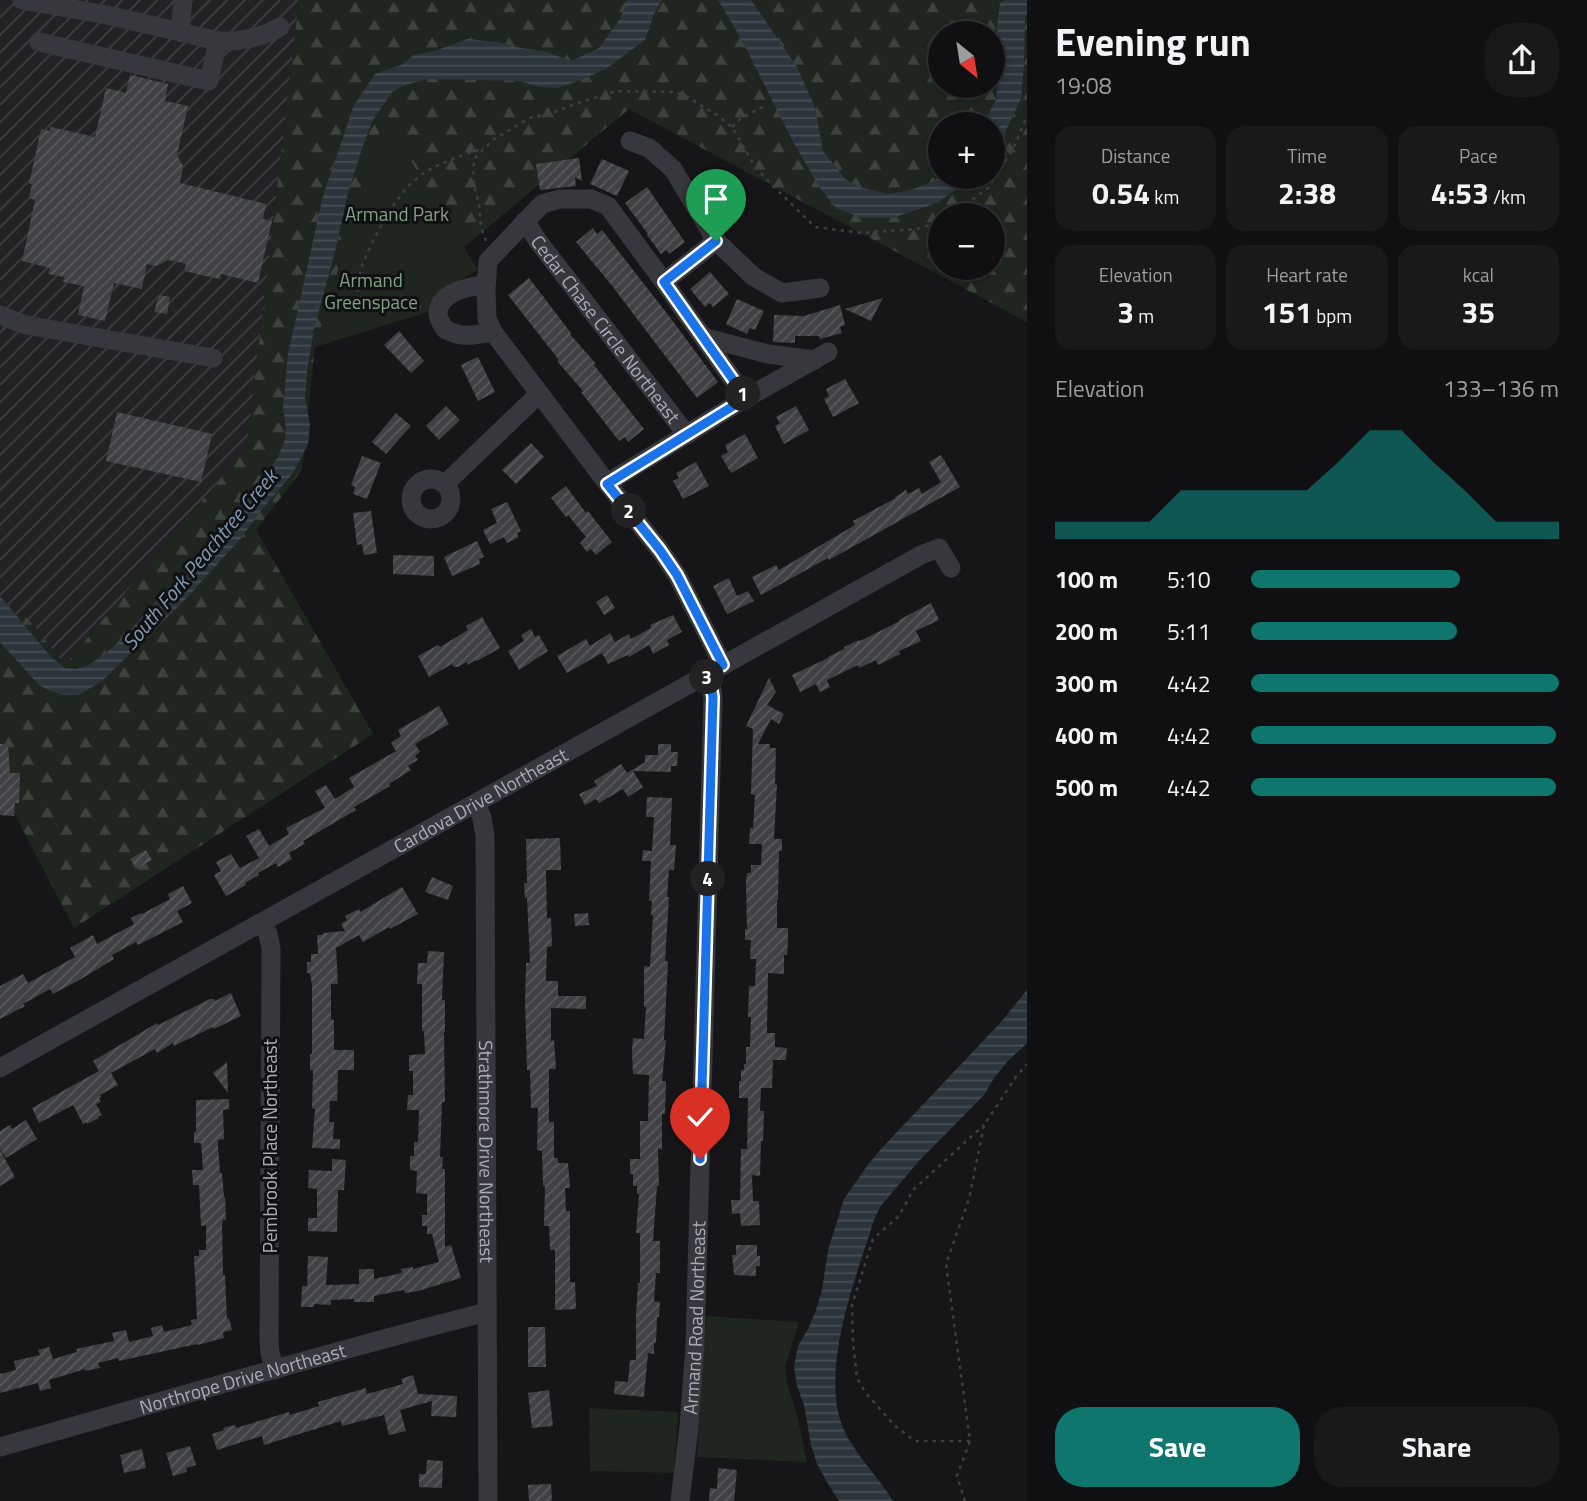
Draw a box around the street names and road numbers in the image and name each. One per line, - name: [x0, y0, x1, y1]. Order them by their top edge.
- street label: Cedar Chase Circle Northeast: [524, 228, 688, 430]
- street label: Cardova Drive Northeast: [388, 740, 573, 860]
- street label: Pembrook Place Northeast: [255, 1038, 284, 1253]
- street label: Strathmore Drive Northeast: [472, 1040, 502, 1263]
- street label: Armand Road Northeast: [675, 1220, 712, 1416]
- street label: Northrope Drive Northeast: [136, 1335, 349, 1421]

